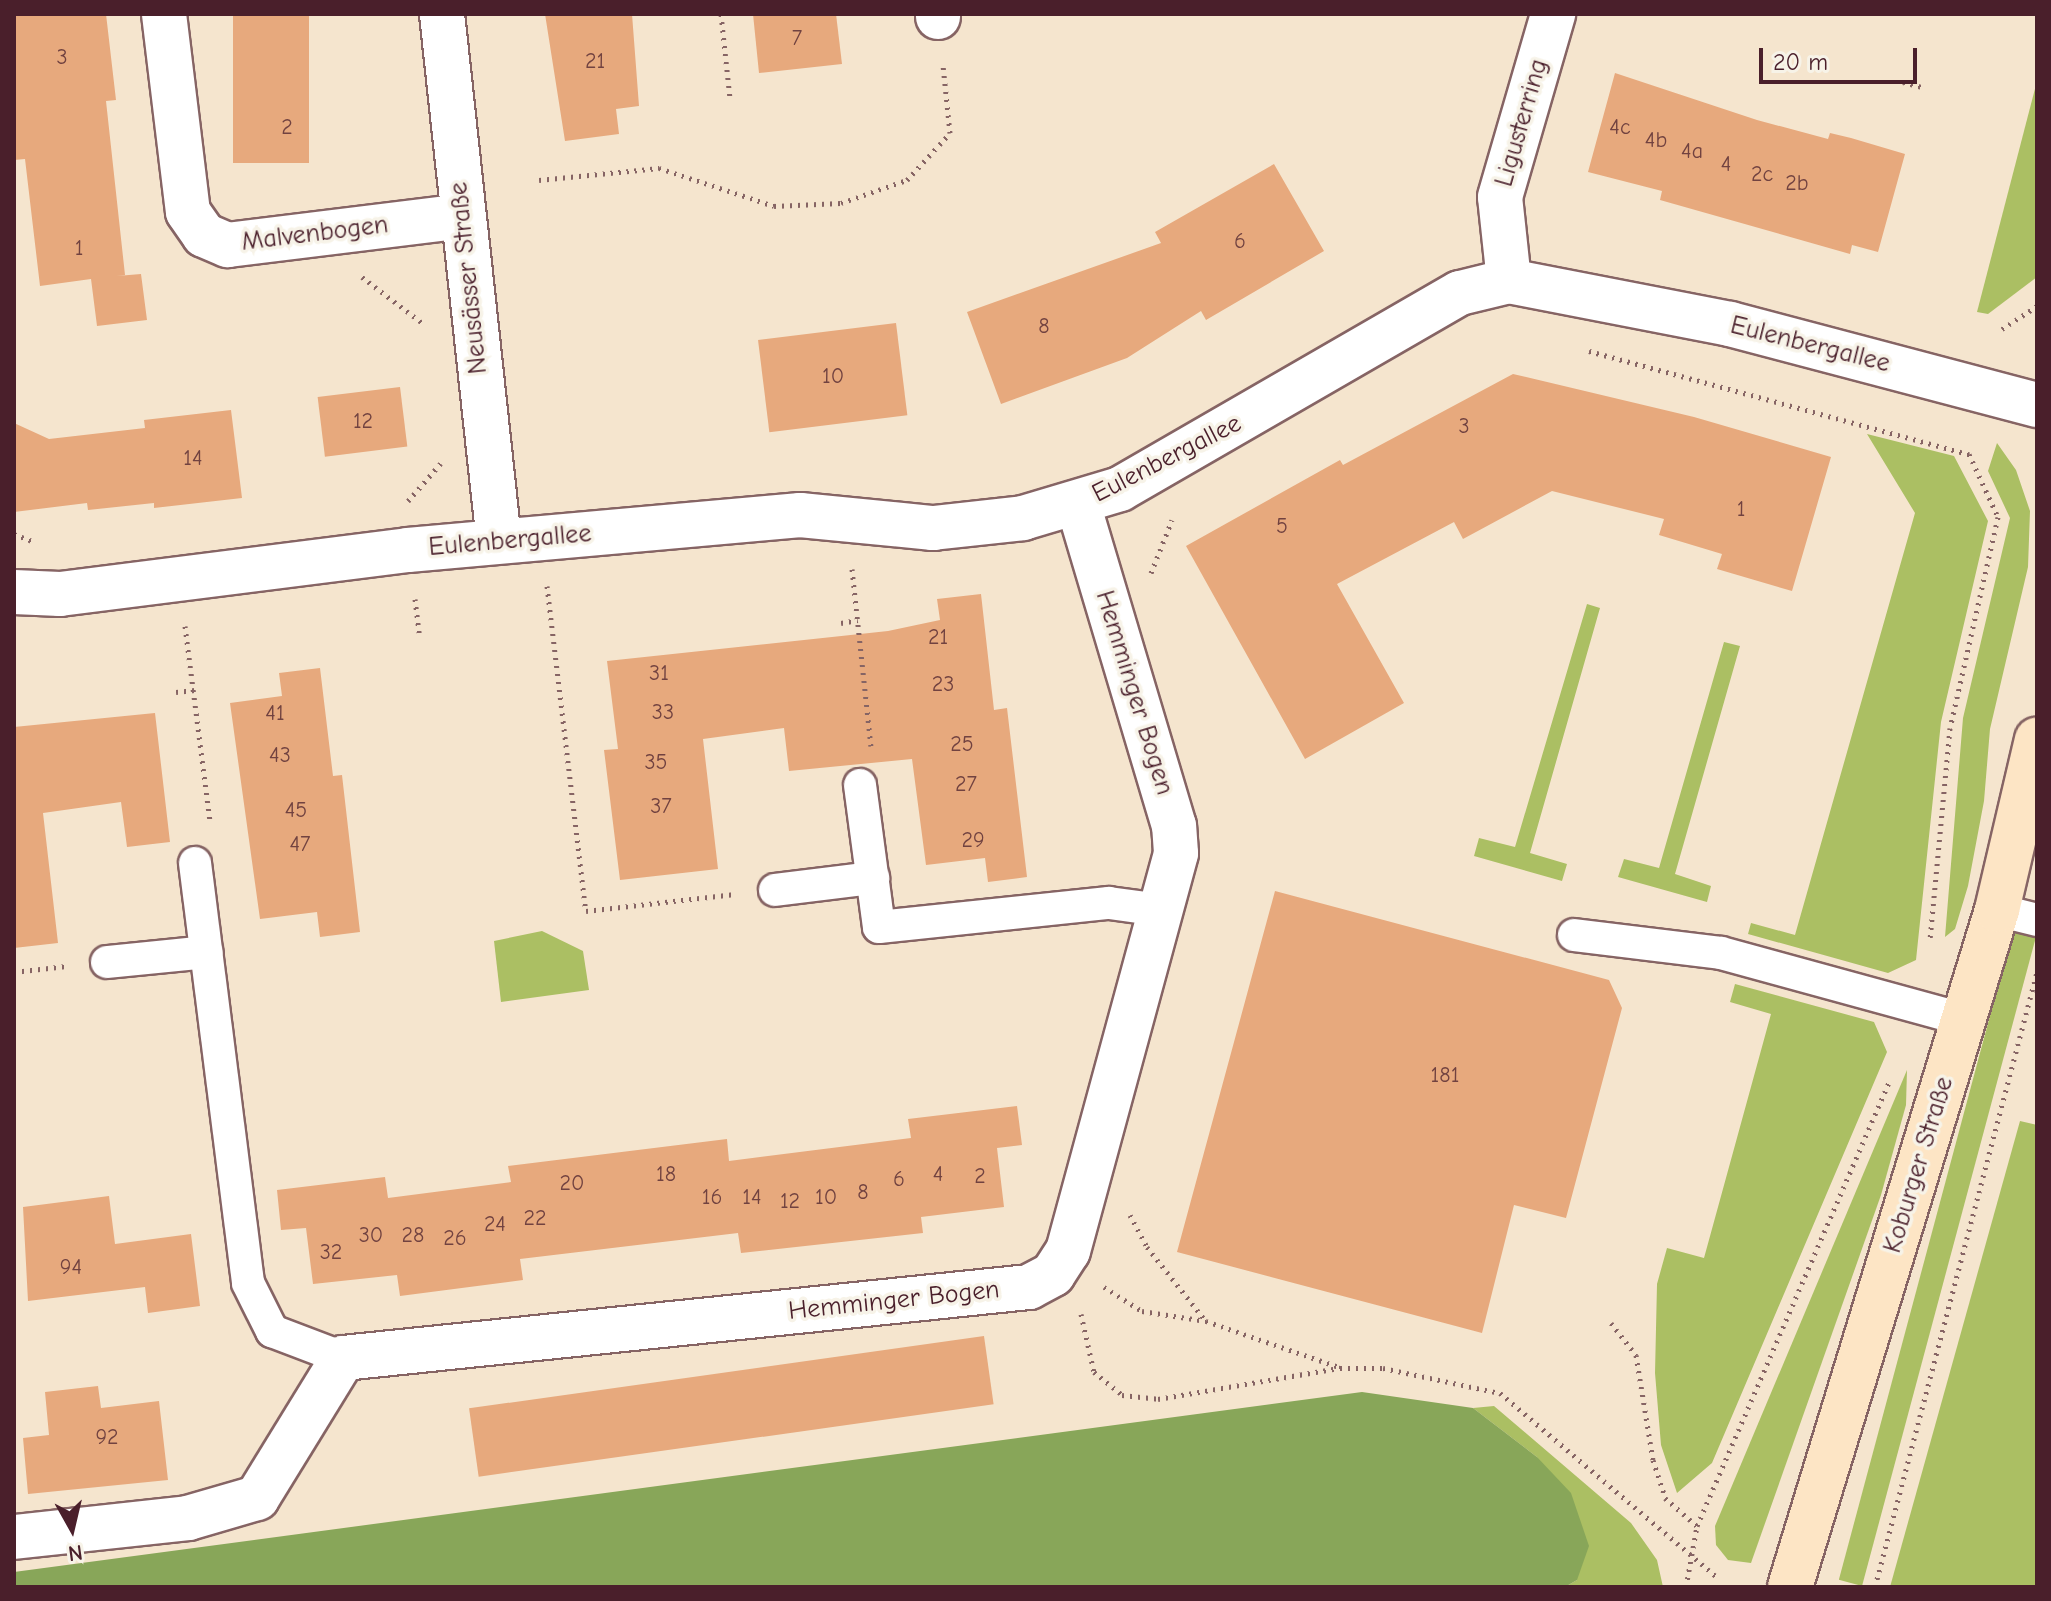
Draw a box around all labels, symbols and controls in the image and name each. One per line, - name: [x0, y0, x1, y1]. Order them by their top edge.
- house number: 7: [792, 26, 802, 52]
- scale bar: [1763, 32, 1921, 82]
- house number: 3: [56, 45, 68, 71]
- text: 20 m: [1773, 48, 1828, 76]
- house number: 21: [585, 49, 605, 75]
- street label: Ligusterring: [1489, 56, 1555, 190]
- house number: 2: [281, 115, 293, 141]
- house number: 4c: [1609, 115, 1631, 141]
- house number: 4b: [1645, 128, 1667, 154]
- house number: 4a: [1681, 139, 1703, 165]
- house number: 4: [1721, 152, 1731, 178]
- house number: 2c: [1751, 162, 1773, 188]
- house number: 2b: [1785, 171, 1809, 197]
- street label: Neusässer Straße: [443, 180, 495, 376]
- street label: Malvenbogen: [240, 210, 390, 258]
- house number: 6: [1234, 229, 1246, 255]
- house number: 1: [75, 236, 83, 262]
- street label: Eulenbergallee: [1727, 310, 1893, 380]
- house number: 8: [1038, 314, 1050, 340]
- house number: 10: [822, 364, 844, 390]
- street label: Eulenbergallee: [1087, 408, 1247, 510]
- house number: 12: [353, 409, 373, 435]
- house number: 3: [1458, 414, 1470, 440]
- house number: 14: [183, 446, 203, 472]
- house number: 1: [1737, 497, 1745, 523]
- house number: 5: [1276, 514, 1288, 540]
- street label: Eulenbergallee: [427, 518, 593, 564]
- street label: Hemminger Bogen: [1088, 587, 1180, 799]
- house number: 21: [928, 625, 948, 651]
- house number: 31: [649, 661, 669, 687]
- house number: 23: [932, 672, 954, 698]
- house number: 33: [652, 700, 674, 726]
- house number: 41: [265, 701, 285, 727]
- house number: 25: [950, 732, 974, 758]
- house number: 43: [269, 743, 291, 769]
- house number: 35: [644, 750, 668, 776]
- house number: 27: [955, 772, 977, 798]
- house number: 37: [650, 794, 672, 820]
- house number: 45: [285, 798, 307, 824]
- house number: 29: [961, 828, 985, 854]
- house number: 47: [289, 832, 311, 858]
- house number: 181: [1431, 1063, 1459, 1089]
- street label: Koburger Straße: [1877, 1073, 1961, 1257]
- house number: 18: [656, 1162, 676, 1188]
- house number: 4: [933, 1162, 943, 1188]
- house number: 2: [974, 1164, 986, 1190]
- house number: 6: [893, 1167, 905, 1193]
- house number: 20: [560, 1171, 584, 1197]
- house number: 8: [857, 1180, 869, 1206]
- house number: 16: [702, 1185, 722, 1211]
- house number: 14: [742, 1185, 762, 1211]
- house number: 10: [815, 1185, 837, 1211]
- house number: 12: [780, 1189, 800, 1215]
- house number: 22: [523, 1206, 547, 1232]
- house number: 24: [484, 1212, 506, 1238]
- house number: 30: [359, 1223, 383, 1249]
- house number: 28: [402, 1223, 424, 1249]
- house number: 26: [443, 1226, 467, 1252]
- house number: 32: [320, 1240, 342, 1266]
- house number: 94: [60, 1255, 82, 1281]
- street label: Hemminger Bogen: [787, 1274, 1001, 1328]
- house number: 92: [95, 1425, 119, 1451]
- north arrow: [32, 1489, 112, 1569]
- text: N: [66, 1539, 84, 1567]

